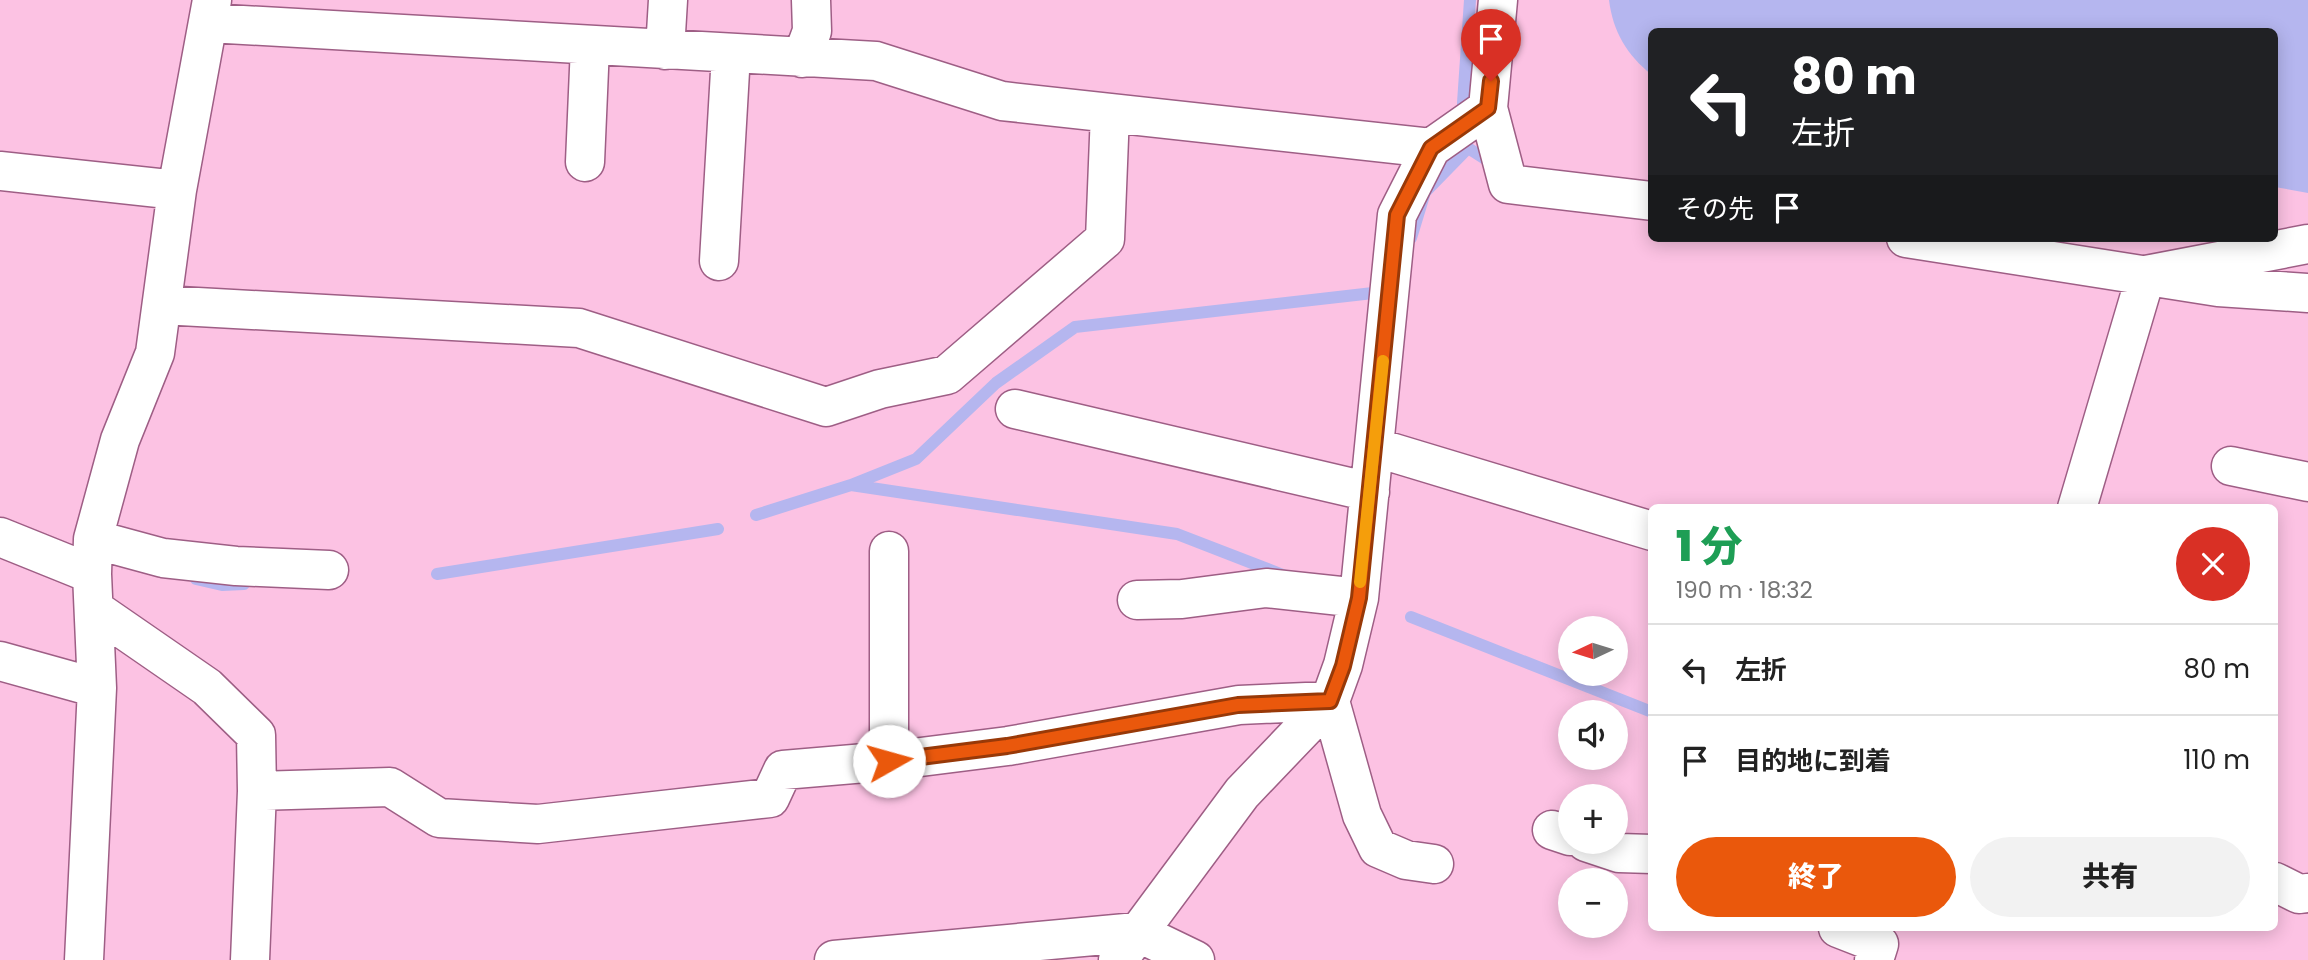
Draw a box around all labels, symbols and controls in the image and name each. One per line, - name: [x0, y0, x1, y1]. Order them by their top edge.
- pin: [1461, 9, 1521, 81]
- icon: arrive: [1472, 20, 1510, 58]
- text: 80 m: [1791, 43, 1917, 111]
- icon: left: [1676, 56, 1767, 147]
- text: 左折: [1791, 110, 1855, 155]
- icon: arrive: [1768, 189, 1806, 227]
- text: その先: [1676, 191, 1754, 227]
- text: 1 分: [1676, 517, 1742, 576]
- button: close: [2176, 527, 2250, 601]
- text: 190 m · 18:32: [1676, 574, 1813, 606]
- north arrow: [1558, 616, 1628, 686]
- map controls: [1558, 616, 1628, 938]
- icon: left: [1676, 651, 1714, 689]
- text: 80 m: [2184, 651, 2250, 687]
- text: 左折: [1735, 652, 1787, 688]
- button: sound: [1558, 700, 1628, 770]
- position arrow: [852, 724, 926, 798]
- icon: arrive: [1676, 742, 1714, 780]
- text: 110 m: [2183, 742, 2250, 778]
- text: 目的地に到着: [1735, 743, 1891, 779]
- button: +: [1558, 784, 1628, 854]
- button: 終了: [1676, 837, 1956, 917]
- button: 共有: [1970, 837, 2250, 917]
- button: −: [1558, 868, 1628, 938]

